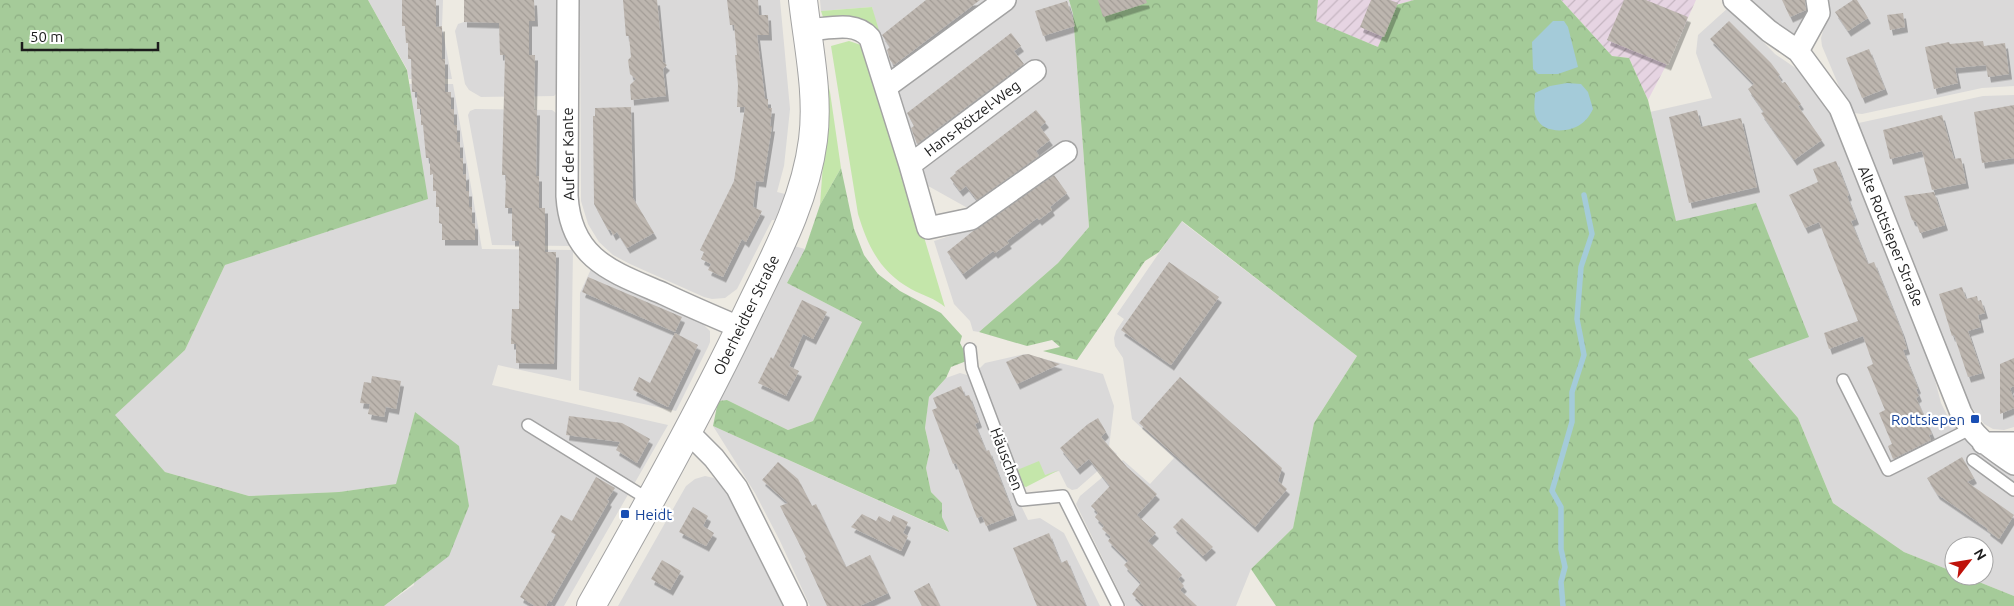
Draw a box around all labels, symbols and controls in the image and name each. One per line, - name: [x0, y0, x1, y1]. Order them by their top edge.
- scale bar: [22, 20, 159, 52]
- text: 50 m: [30, 28, 63, 45]
- street label: Hans-Rötzel-Weg: [921, 76, 1023, 160]
- street label: Auf der Kante: [559, 107, 577, 201]
- street label: Alte Rottsieper Straße: [1855, 163, 1927, 309]
- street label: Oberheidter Straße: [710, 252, 782, 378]
- place label: Rottsiepen: [1891, 411, 1965, 428]
- marker: Rottsiepen: [1969, 413, 1981, 425]
- street label: Häuschen: [987, 425, 1027, 493]
- place label: Heidt: [635, 506, 672, 523]
- marker: Heidt: [619, 508, 631, 520]
- north arrow: [1944, 536, 1994, 586]
- text: N: [1971, 546, 1990, 563]

